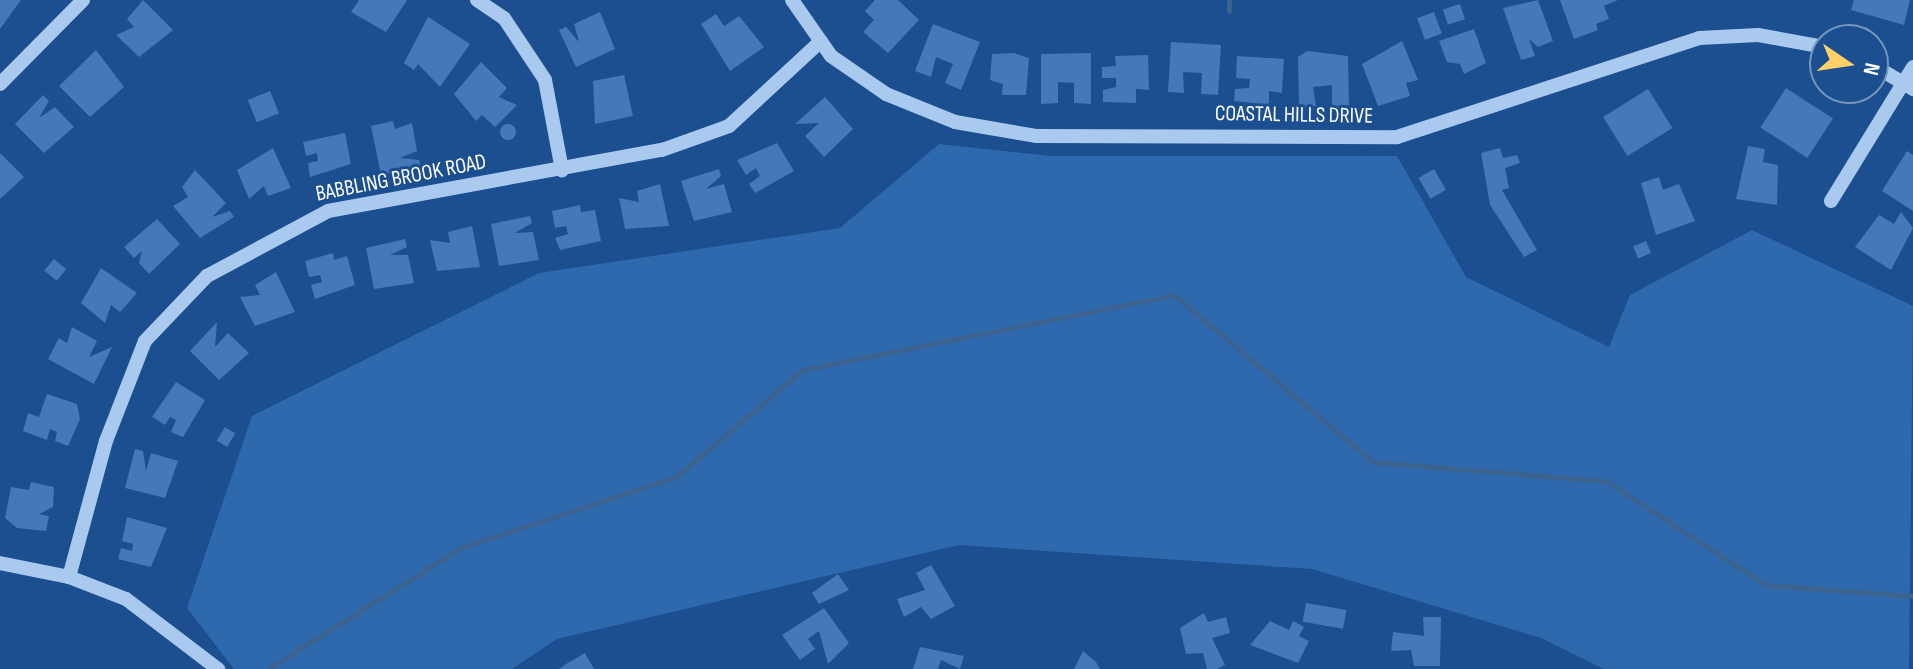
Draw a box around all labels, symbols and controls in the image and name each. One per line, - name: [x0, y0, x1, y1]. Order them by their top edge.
- north arrow: [1809, 24, 1889, 104]
- text: N: [1856, 60, 1885, 78]
- street label: COASTAL HILLS DRIVE: [1215, 100, 1373, 130]
- street label: BABBLING BROOK ROAD: [314, 149, 488, 207]

